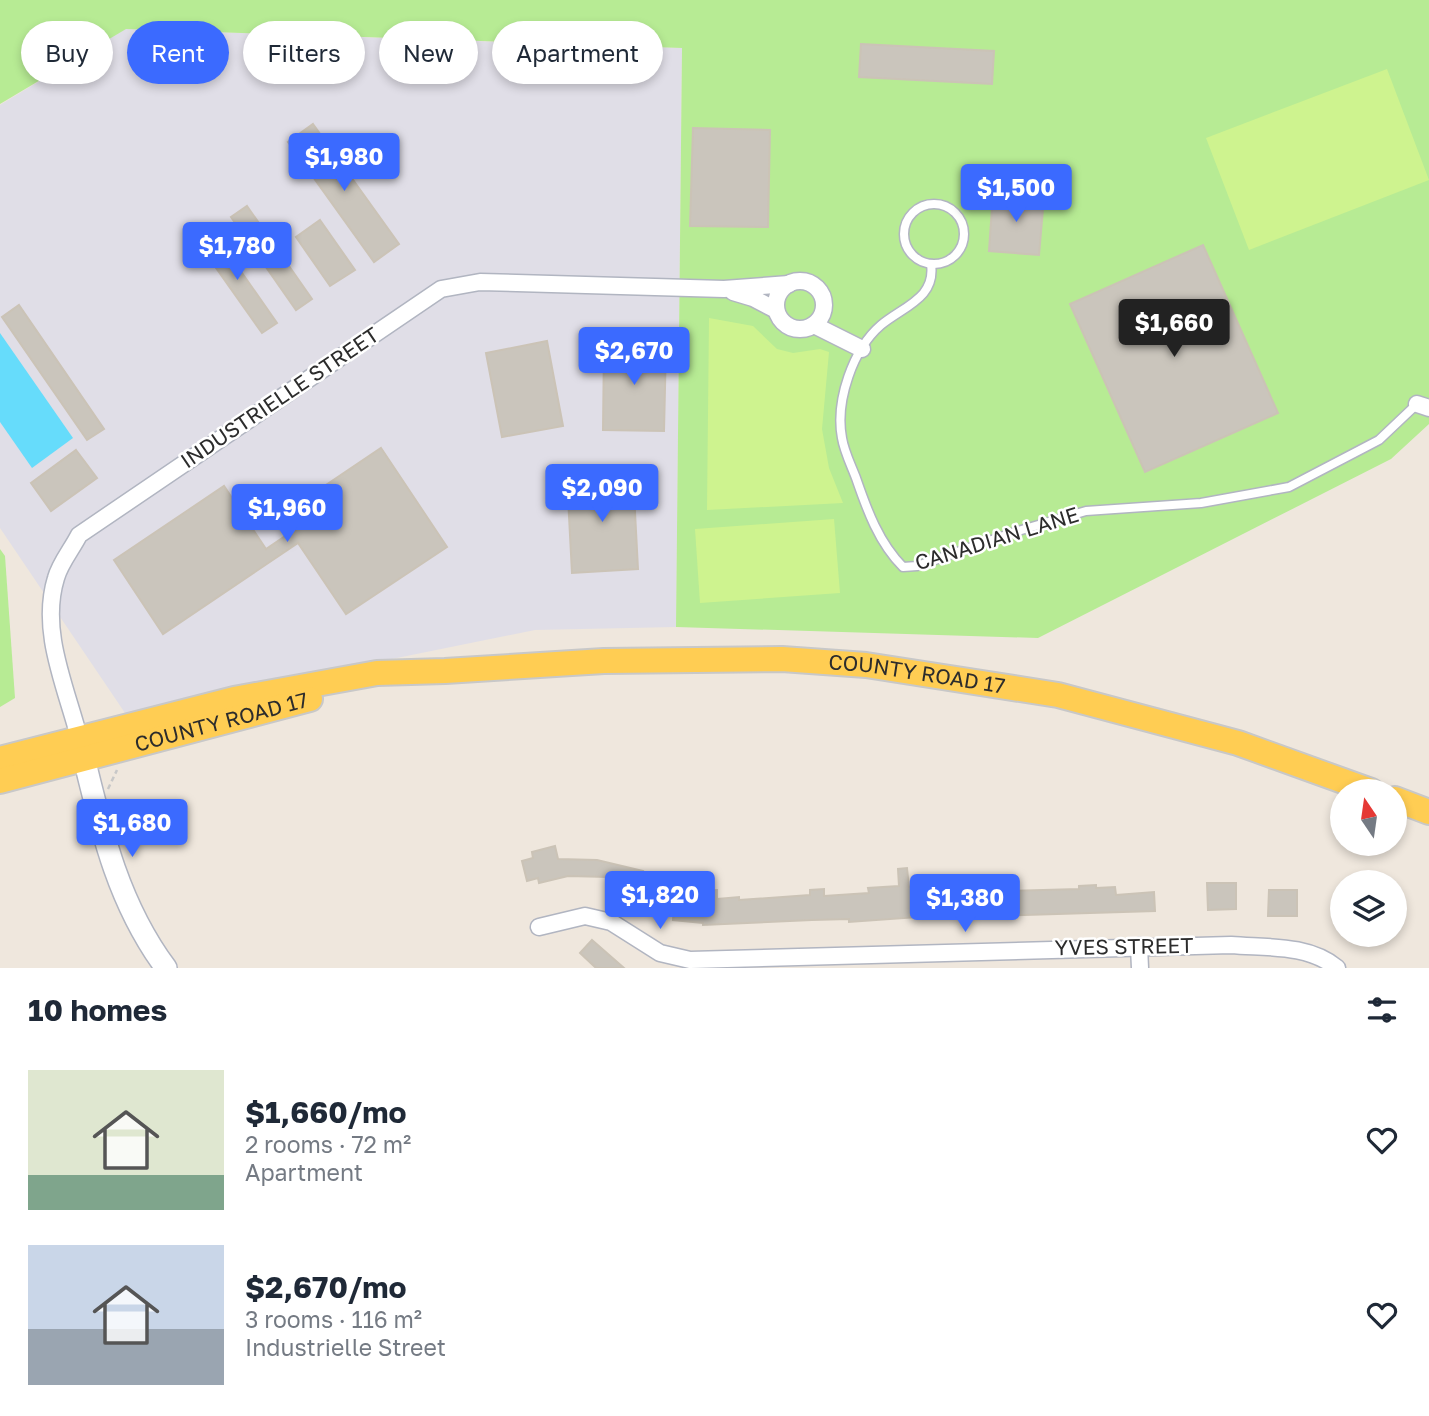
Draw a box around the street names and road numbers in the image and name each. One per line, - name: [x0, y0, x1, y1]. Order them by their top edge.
- street label: INDUSTRIELLE STREET: [175, 321, 384, 473]
- street label: CANADIAN LANE: [912, 501, 1082, 575]
- street label: COUNTY ROAD 17: [828, 648, 1007, 699]
- street label: COUNTY ROAD 17: [132, 686, 311, 757]
- street label: YVES STREET: [1054, 932, 1194, 960]

